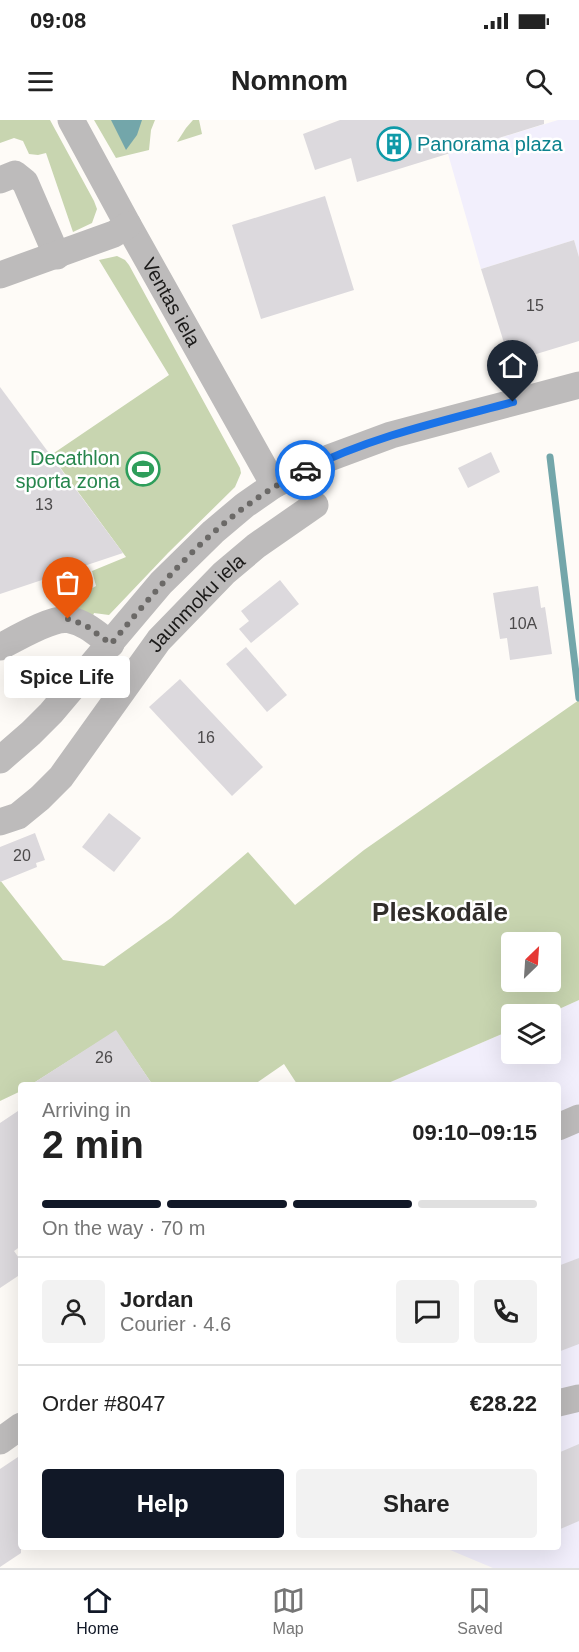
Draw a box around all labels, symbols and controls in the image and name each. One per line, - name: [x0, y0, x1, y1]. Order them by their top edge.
- text: 09:08: [30, 8, 86, 33]
- icon: menu: [24, 65, 57, 98]
- icon: search: [522, 65, 555, 98]
- text: Nomnom: [231, 66, 348, 96]
- building icon: Panorama plaza: [376, 126, 412, 162]
- place label: Panorama plaza: [417, 133, 564, 155]
- street label: Ventas iela: [138, 254, 205, 351]
- house number: 15: [526, 297, 544, 314]
- pin: [487, 340, 538, 402]
- icon: home: [496, 349, 529, 382]
- courier: [275, 440, 335, 500]
- place label: Decathlon sporta zona: [15, 447, 121, 492]
- sports icon: Decathlon sporta zona: [125, 451, 161, 487]
- icon: car: [289, 454, 322, 487]
- house number: 13: [35, 496, 53, 513]
- street label: Jaunmoku iela: [143, 549, 250, 656]
- pin: [42, 557, 93, 619]
- icon: bag: [51, 566, 84, 599]
- house number: 10A: [509, 615, 538, 632]
- callout: Spice Life: [5, 655, 131, 697]
- text: Spice Life: [20, 666, 114, 688]
- house number: 16: [197, 729, 215, 746]
- house number: 20: [13, 847, 31, 864]
- district label: Pleskodāle: [372, 897, 508, 927]
- north arrow: [501, 932, 561, 992]
- map controls: [501, 932, 561, 1064]
- button: layers: [501, 1004, 561, 1064]
- house number: 26: [95, 1049, 113, 1066]
- text: Arriving in: [42, 1099, 131, 1121]
- text: 09:10–09:15: [412, 1120, 537, 1145]
- text: 2 min: [42, 1123, 144, 1166]
- text: On the way · 70 m: [42, 1217, 205, 1239]
- button: person: [42, 1280, 105, 1343]
- button: chat: [396, 1280, 459, 1343]
- button: phone: [474, 1280, 537, 1343]
- text: Jordan: [120, 1287, 193, 1312]
- text: Courier · 4.6: [120, 1313, 231, 1335]
- text: Order #8047: [42, 1391, 166, 1416]
- text: €28.22: [470, 1391, 537, 1416]
- button: Help: [42, 1469, 284, 1538]
- button: Share: [296, 1469, 537, 1538]
- tab: Home: [76, 1584, 119, 1638]
- tab: Map: [272, 1584, 305, 1638]
- tab: Saved: [457, 1584, 503, 1638]

